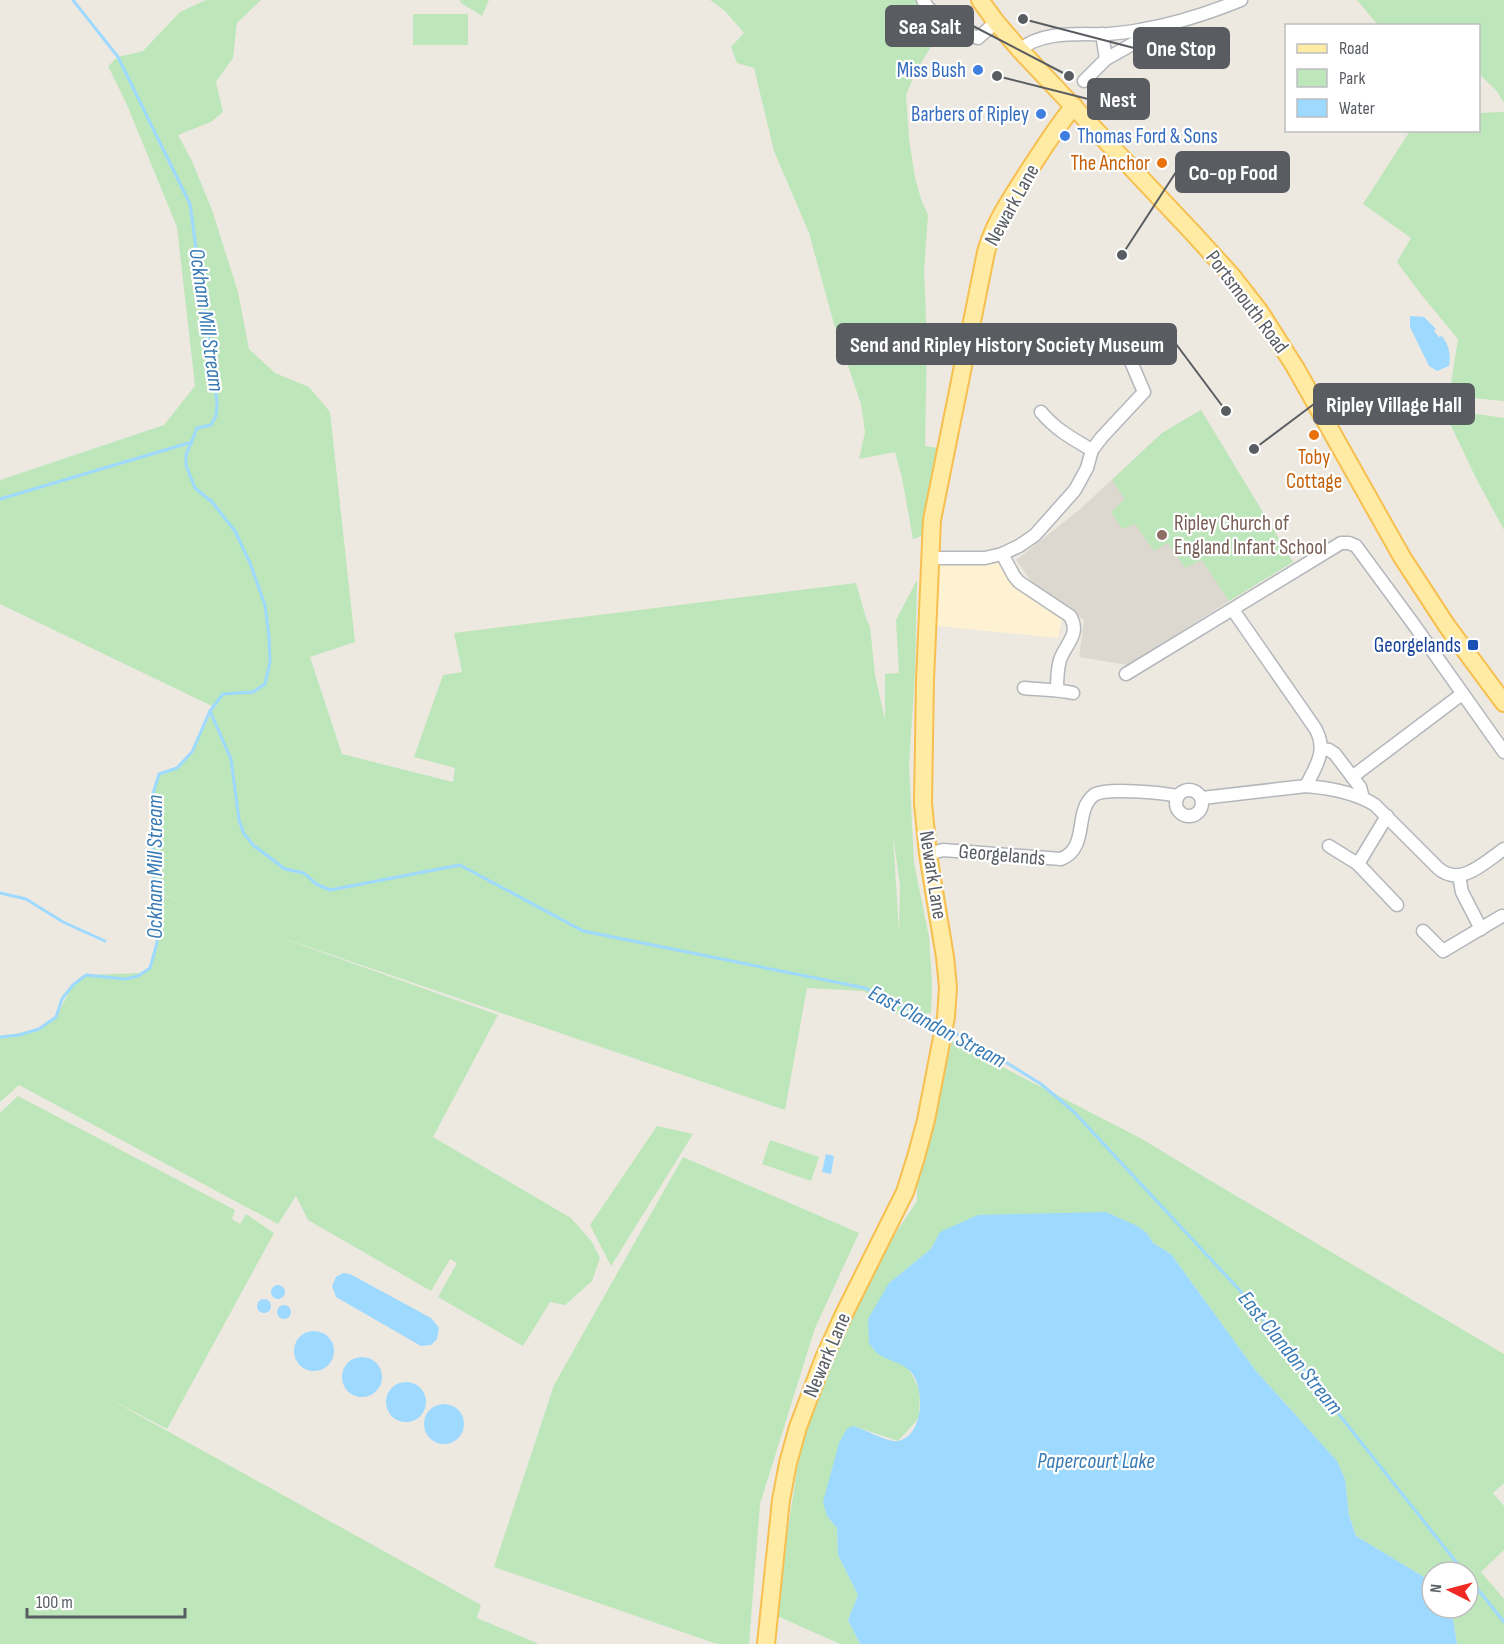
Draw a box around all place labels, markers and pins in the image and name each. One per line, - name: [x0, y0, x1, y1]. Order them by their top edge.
- callout: Sea Salt: [886, 6, 973, 46]
- callout: One Stop: [1134, 28, 1229, 68]
- place label: Miss Bush: [897, 58, 966, 83]
- marker: Miss Bush: [971, 63, 985, 77]
- callout: Nest: [1088, 79, 1149, 119]
- place label: Barbers of Ripley: [911, 102, 1029, 127]
- marker: Barbers of Ripley: [1034, 107, 1048, 121]
- place label: Thomas Ford & Sons: [1077, 124, 1218, 149]
- marker: Thomas Ford & Sons: [1058, 129, 1072, 143]
- place label: The Anchor: [1070, 151, 1150, 176]
- callout: Co-op Food: [1176, 152, 1289, 192]
- marker: The Anchor: [1155, 156, 1169, 170]
- callout: Send and Ripley History Society Museum: [837, 324, 1176, 364]
- callout: Ripley Village Hall: [1314, 384, 1474, 424]
- marker: Toby Cottage: [1307, 428, 1321, 442]
- place label: Toby Cottage: [1286, 445, 1342, 494]
- place label: Ripley Church of England Infant School: [1174, 511, 1327, 560]
- marker: Ripley Church of England Infant School: [1155, 528, 1169, 542]
- place label: Georgelands: [1374, 633, 1461, 658]
- marker: Georgelands: [1466, 638, 1480, 652]

